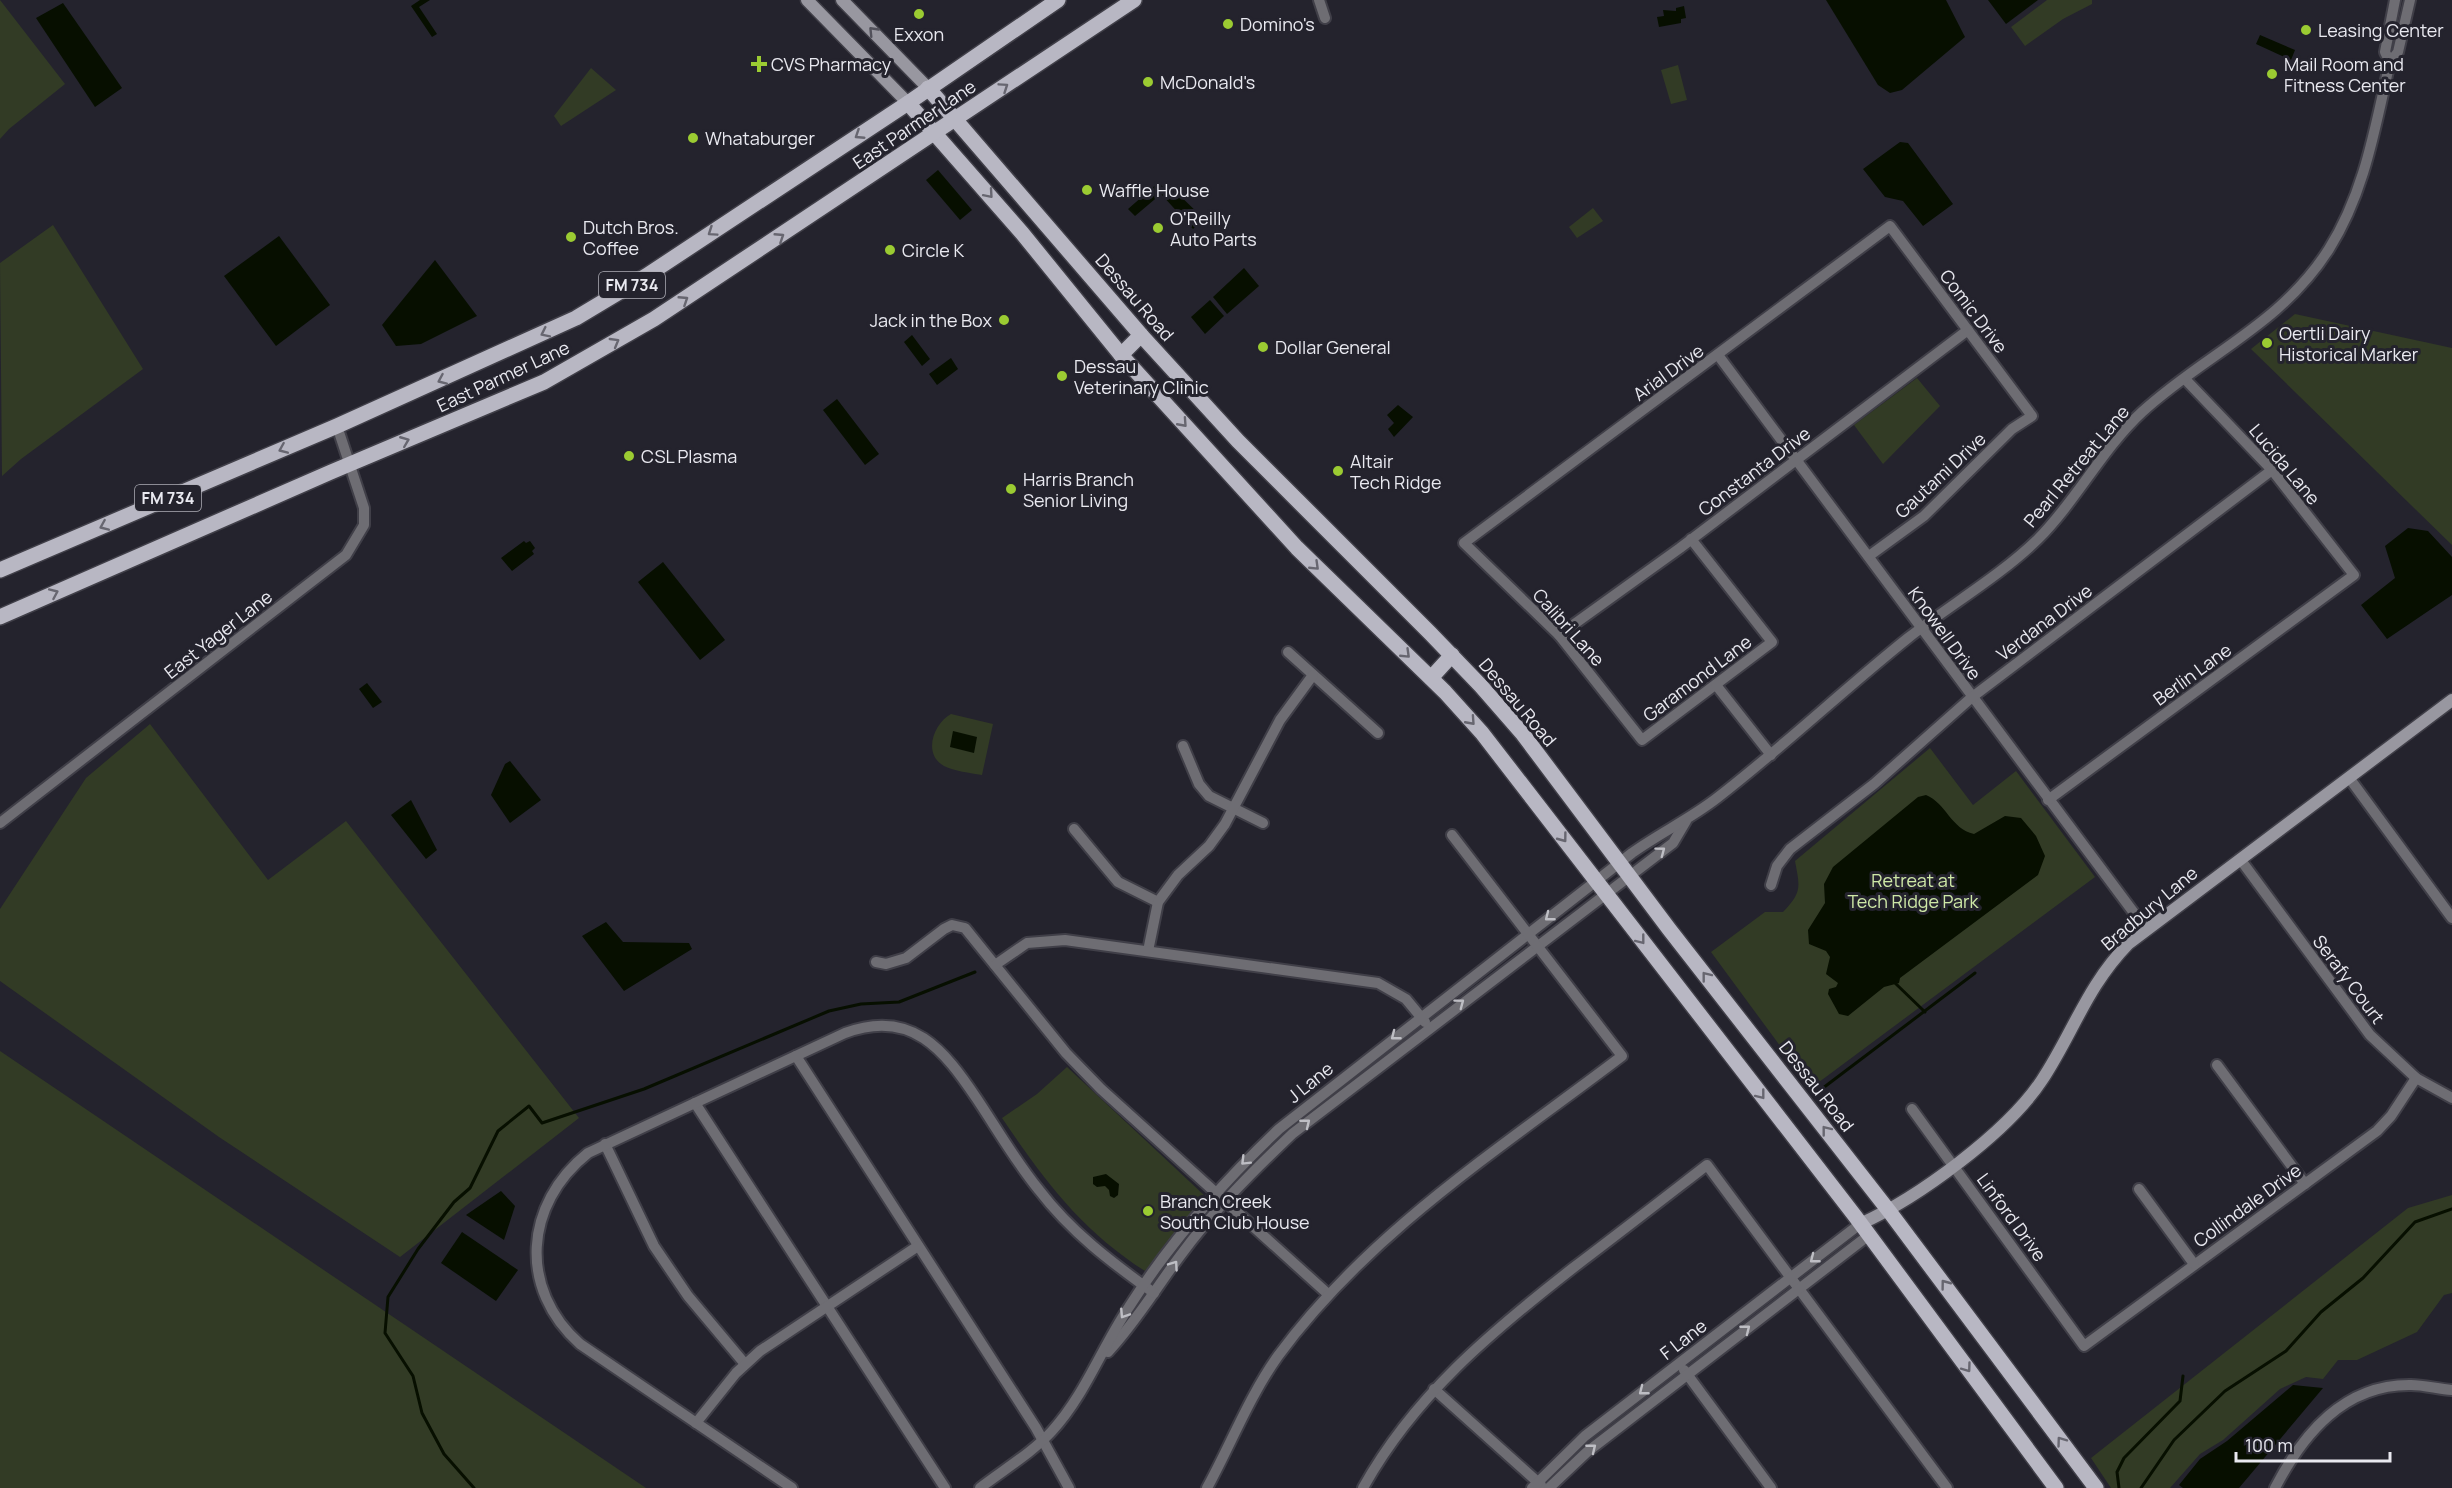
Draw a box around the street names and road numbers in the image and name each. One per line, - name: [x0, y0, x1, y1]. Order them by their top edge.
- street label: East Parmer Lane: [848, 74, 980, 174]
- street label: Dessau Road: [1090, 248, 1180, 346]
- street label: Comic Drive: [1935, 264, 2013, 358]
- road number: FM 734: [599, 272, 665, 298]
- street label: East Parmer Lane: [433, 335, 573, 417]
- street label: Arial Drive: [1628, 338, 1708, 406]
- street label: Pearl Retreat Lane: [2018, 400, 2134, 532]
- street label: Lucida Lane: [2244, 419, 2326, 509]
- street label: Constanta Drive: [1693, 421, 1815, 521]
- street label: Gautami Drive: [1889, 427, 1991, 523]
- road number: FM 734: [135, 485, 201, 511]
- street label: Verdana Drive: [1991, 578, 2097, 666]
- street label: Knowell Drive: [1903, 582, 1987, 684]
- street label: Calibri Lane: [1528, 583, 1610, 671]
- street label: East Yager Lane: [159, 584, 277, 684]
- street label: Garamond Lane: [1638, 629, 1756, 727]
- street label: Berlin Lane: [2148, 638, 2236, 710]
- street label: Dessau Road: [1474, 653, 1562, 751]
- street label: Bradbury Lane: [2096, 861, 2202, 955]
- street label: Serafy Court: [2308, 930, 2390, 1028]
- street label: Dessau Road: [1774, 1036, 1860, 1136]
- street label: J Lane: [1282, 1056, 1338, 1108]
- street label: Collindale Drive: [2188, 1158, 2306, 1252]
- street label: Linford Drive: [1972, 1168, 2052, 1266]
- street label: F Lane: [1655, 1313, 1711, 1365]

